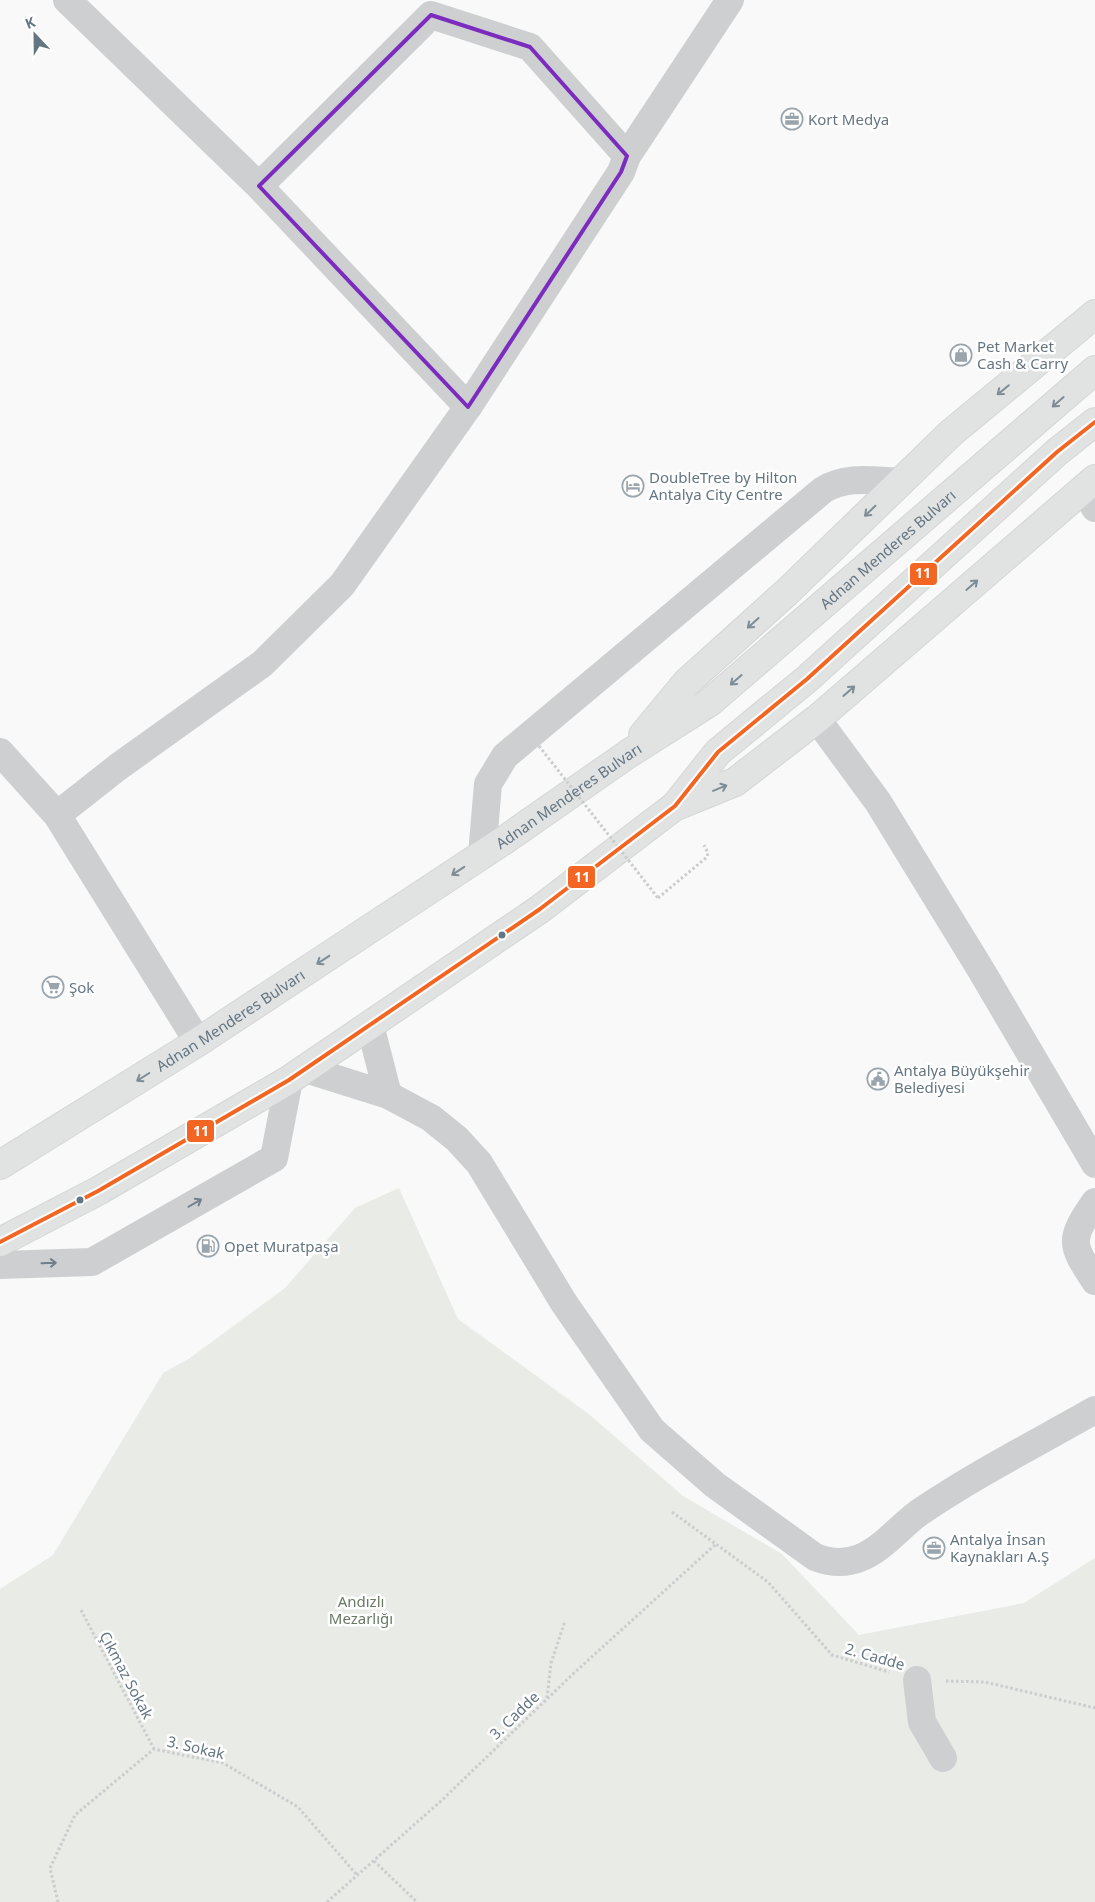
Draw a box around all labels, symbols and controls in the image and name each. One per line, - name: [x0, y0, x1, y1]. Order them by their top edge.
- north arrow: [10, 10, 60, 60]
- text: K: [22, 12, 38, 33]
- office icon: Kort Medya: [780, 107, 804, 131]
- place label: Kort Medya: [808, 109, 889, 129]
- place label: Pet Market Cash & Carry: [977, 336, 1068, 373]
- shop icon: Pet Market Cash & Carry: [949, 343, 973, 367]
- one-way arrow: [997, 384, 1010, 395]
- one-way arrow: [1052, 396, 1065, 408]
- place label: DoubleTree by Hilton Antalya City Centre: [649, 467, 797, 504]
- hotel icon: DoubleTree by Hilton Antalya City Centre: [621, 474, 645, 498]
- street label: Adnan Menderes Bulvarı: [815, 485, 960, 613]
- one-way arrow: [864, 505, 877, 517]
- line badge: 11: [909, 562, 938, 586]
- text: 11: [915, 563, 931, 582]
- one-way arrow: [966, 579, 979, 590]
- one-way arrow: [746, 617, 759, 629]
- one-way arrow: [730, 674, 743, 685]
- one-way arrow: [843, 685, 856, 697]
- street label: Adnan Menderes Bulvarı: [492, 738, 645, 853]
- one-way arrow: [712, 783, 727, 792]
- line badge: 11: [567, 865, 596, 889]
- one-way arrow: [452, 866, 466, 876]
- text: 11: [574, 867, 590, 886]
- unlabelled marker: [497, 930, 507, 940]
- one-way arrow: [316, 955, 330, 965]
- street label: Adnan Menderes Bulvarı: [152, 965, 308, 1076]
- supermarket icon: Şok: [41, 975, 65, 999]
- place label: Şok: [69, 977, 94, 997]
- place label: Antalya Büyükşehir Belediyesi: [894, 1060, 1029, 1097]
- public building icon: Antalya Büyükşehir Belediyesi: [866, 1067, 890, 1091]
- one-way arrow: [136, 1073, 150, 1083]
- line badge: 11: [186, 1119, 215, 1143]
- text: 11: [193, 1121, 209, 1140]
- unlabelled marker: [75, 1195, 85, 1205]
- one-way arrow: [188, 1198, 203, 1208]
- fuel station icon: Opet Muratpaşa: [196, 1234, 220, 1258]
- place label: Opet Muratpaşa: [224, 1236, 339, 1256]
- one-way arrow: [40, 1259, 56, 1268]
- place label: Antalya İnsan Kaynakları A.Ş: [950, 1529, 1049, 1566]
- office icon: Antalya İnsan Kaynakları A.Ş: [922, 1536, 946, 1560]
- park label: Andızlı Mezarlığı: [329, 1591, 393, 1628]
- street label: Çıkmaz Sokak: [96, 1628, 158, 1722]
- street label: 2. Cadde: [843, 1638, 907, 1674]
- street label: 3. Cadde: [485, 1687, 543, 1743]
- street label: 3. Sokak: [165, 1731, 227, 1763]

